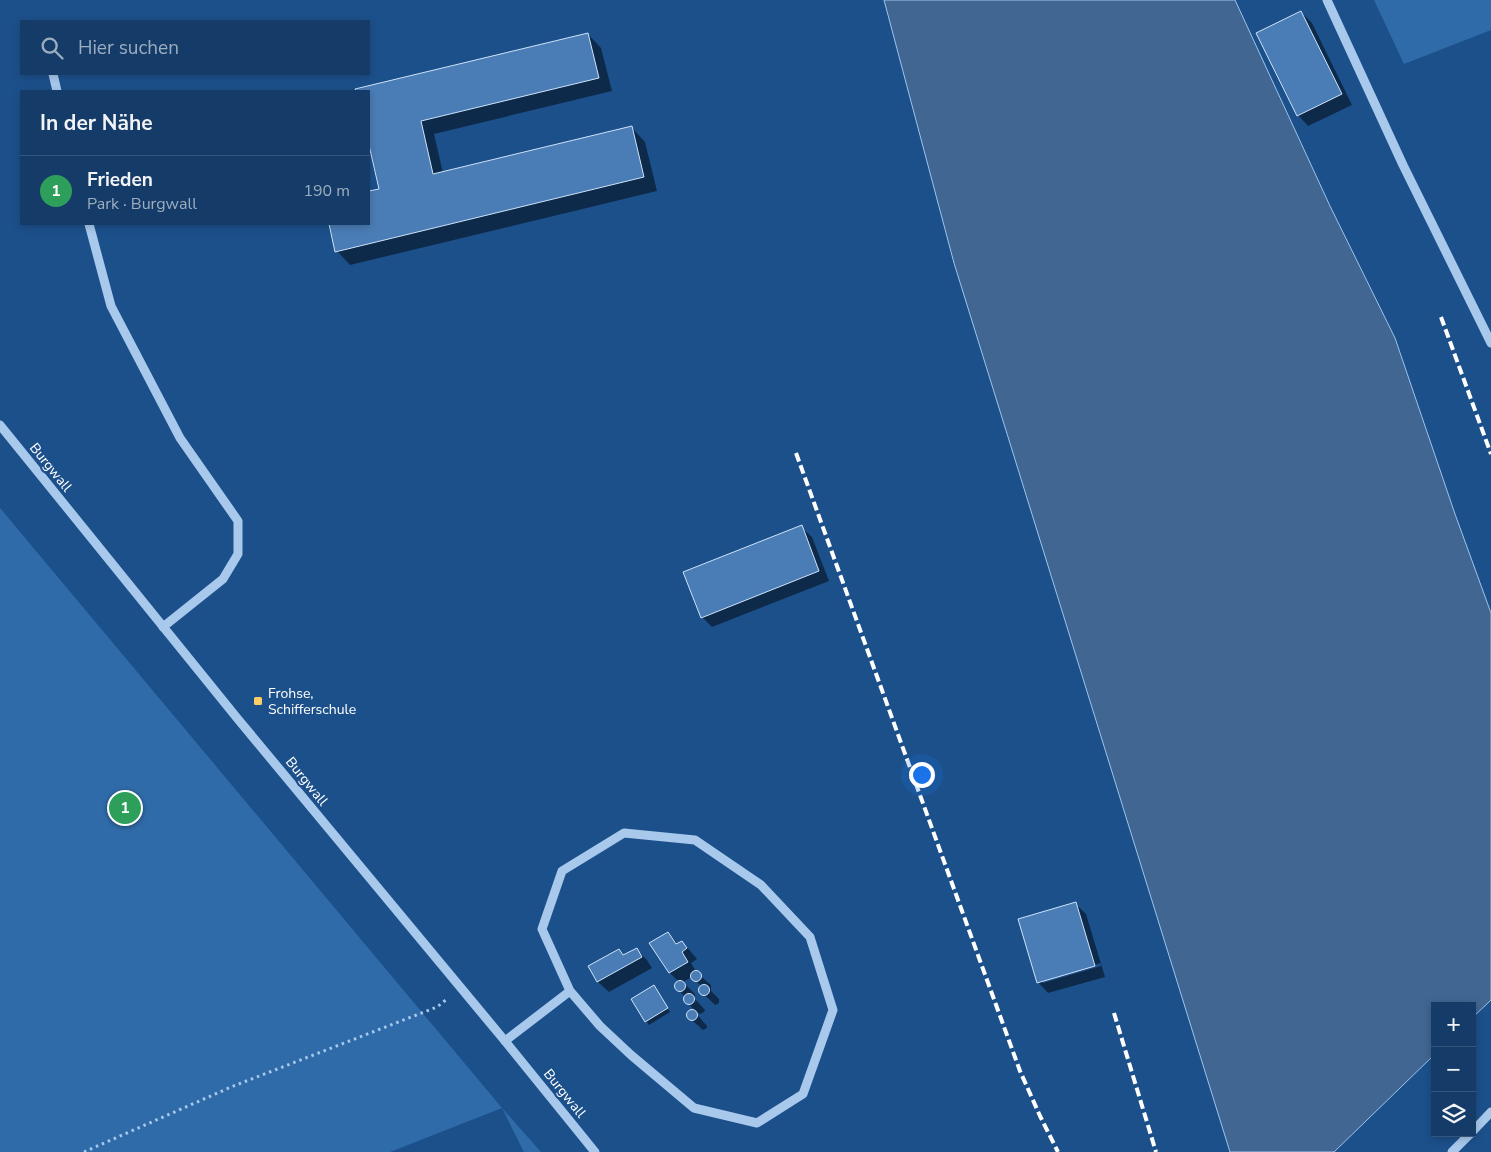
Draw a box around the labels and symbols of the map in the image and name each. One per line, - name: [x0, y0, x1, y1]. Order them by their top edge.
- street label: Burgwall: [25, 439, 77, 496]
- place label: Frohse, Schifferschule: [268, 684, 356, 719]
- marker: Frohse, Schifferschule: [252, 695, 264, 707]
- street label: Burgwall: [281, 753, 333, 810]
- your location: [909, 762, 935, 788]
- pin: 1: [109, 789, 141, 827]
- street label: Burgwall: [539, 1065, 591, 1122]

